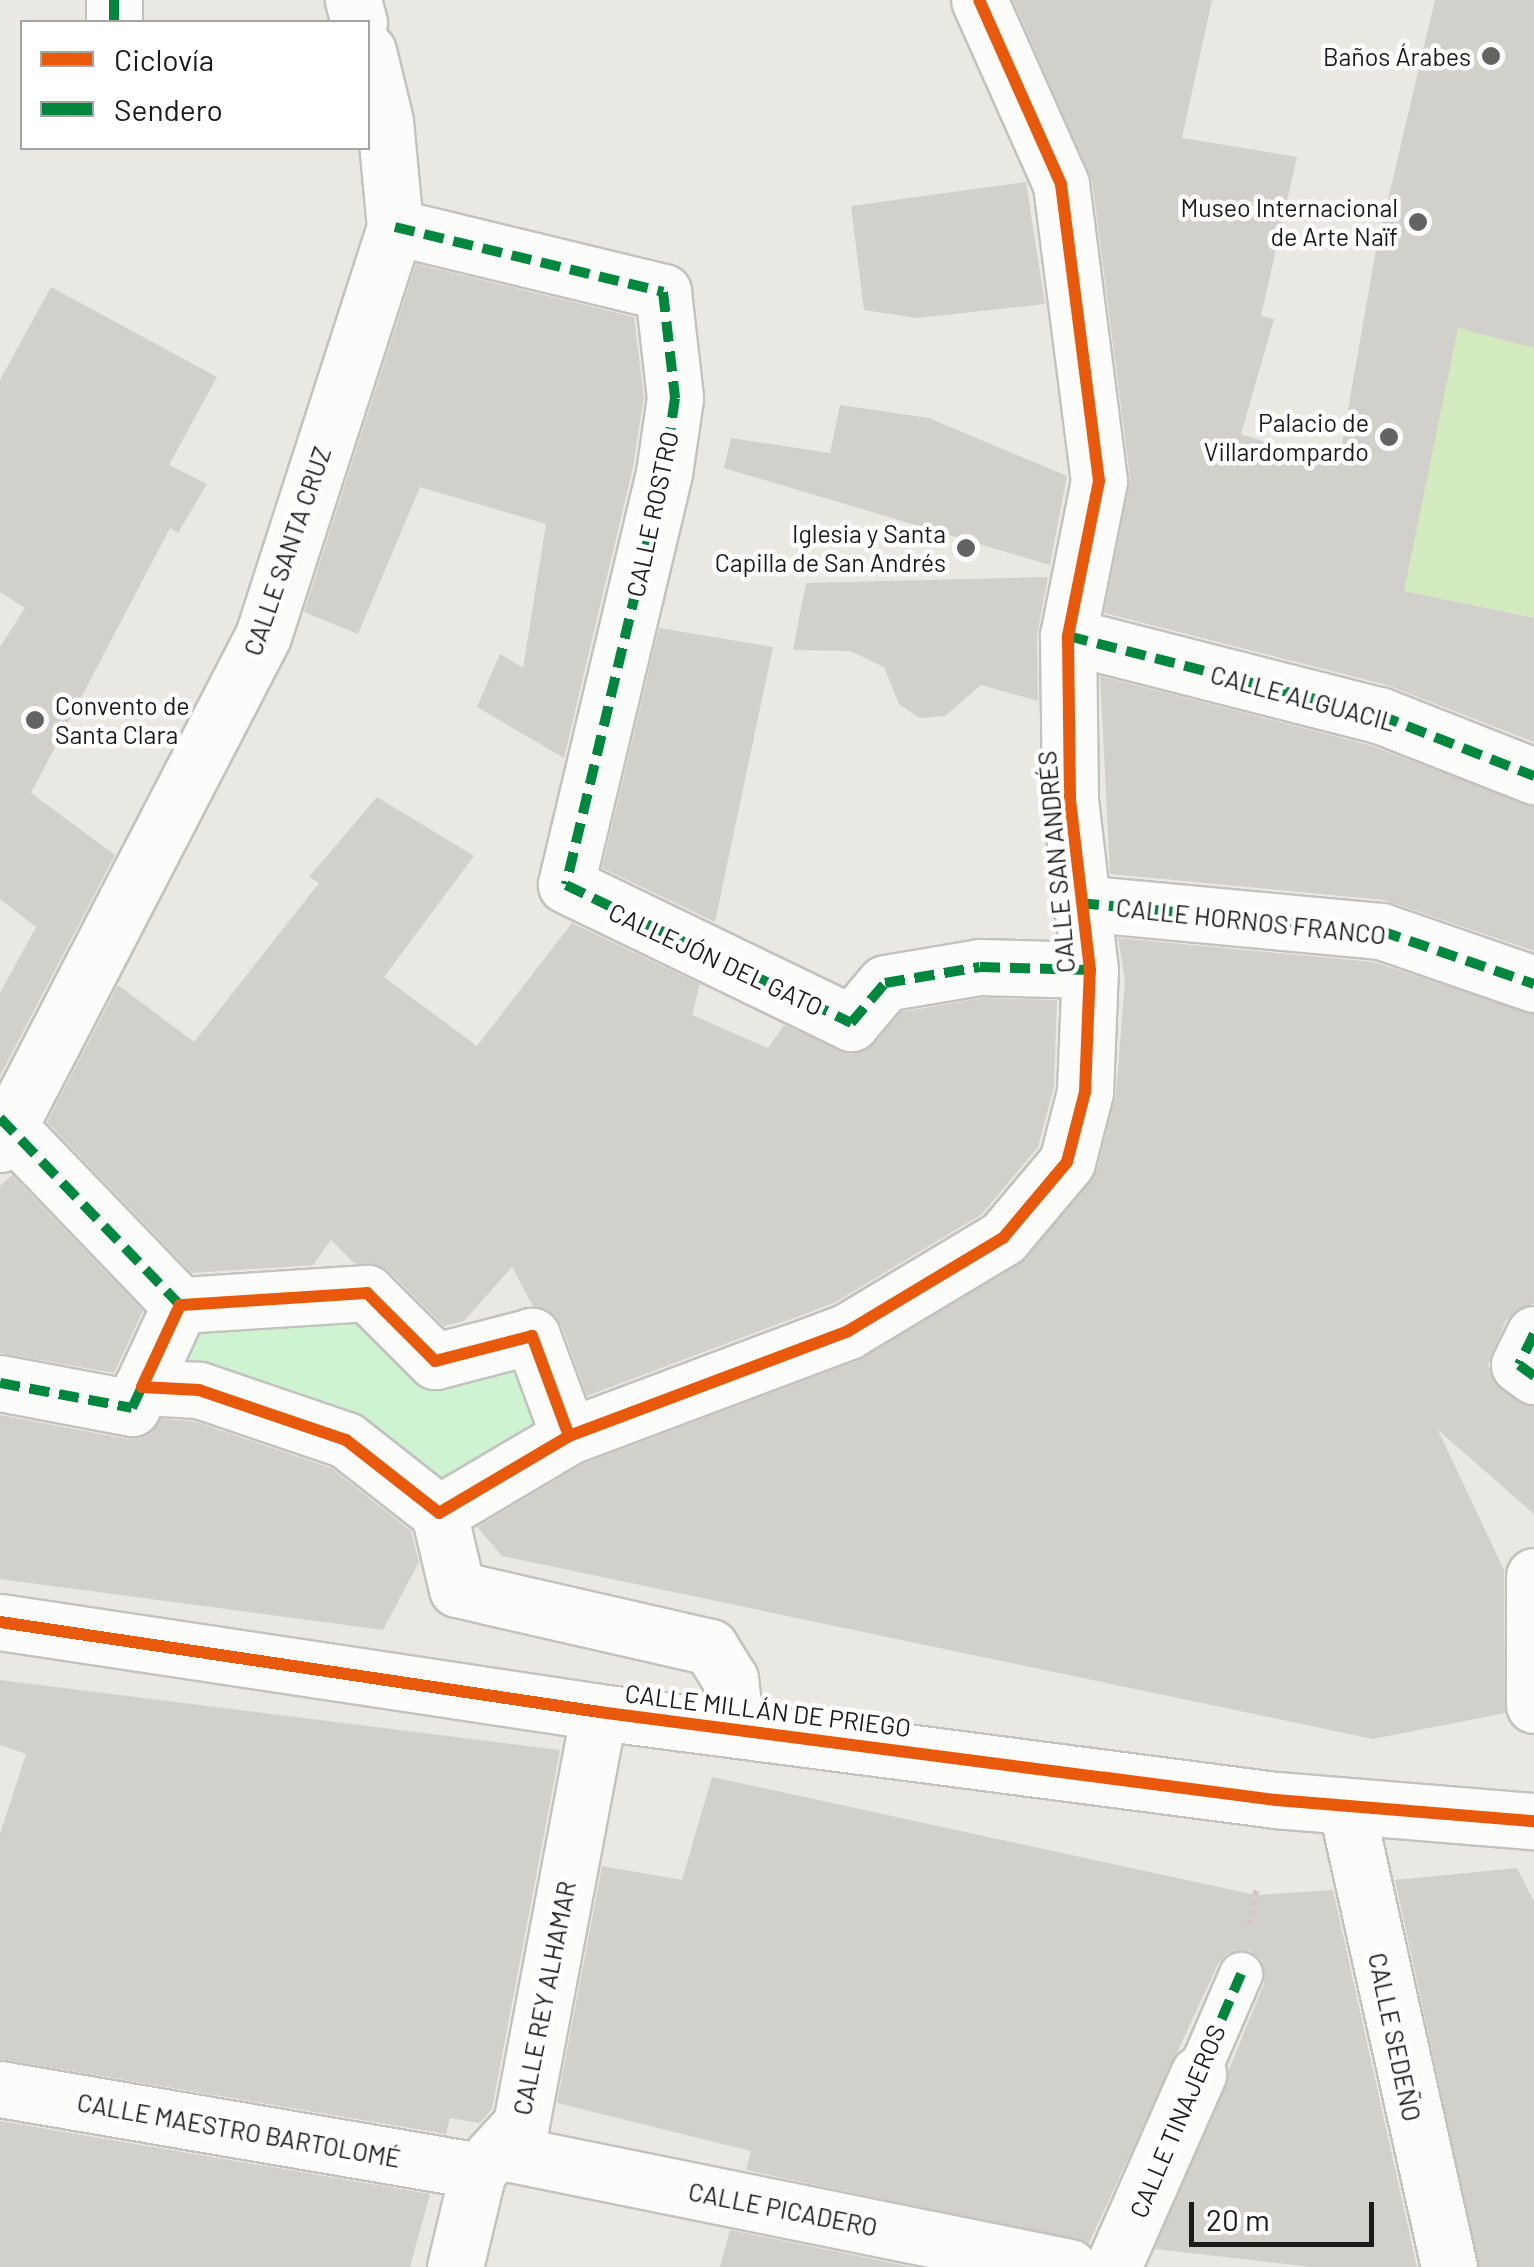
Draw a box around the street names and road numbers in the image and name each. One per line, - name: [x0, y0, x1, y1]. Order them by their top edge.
- street label: CALLE ROSTRO: [620, 428, 684, 600]
- street label: CALLE SANTA CRUZ: [237, 443, 337, 659]
- street label: CALLE ALGUACIL: [1207, 659, 1399, 737]
- street label: CALLE SAN ANDRÉS: [1031, 750, 1081, 974]
- street label: CALLE HORNOS FRANCO: [1115, 892, 1387, 950]
- street label: CALLEJÓN DEL GATO: [604, 896, 828, 1022]
- street label: CALLE MILLÁN DE PRIEGO: [623, 1678, 913, 1742]
- street label: CALLE REY ALHAMAR: [507, 1878, 581, 2118]
- street label: CALLE SEDEÑO: [1362, 1950, 1428, 2124]
- street label: CALLE TINAJEROS: [1123, 2020, 1231, 2222]
- street label: CALLE MAESTRO BARTOLOMÉ: [75, 2087, 403, 2173]
- street label: CALLE PICADERO: [686, 2176, 880, 2242]

